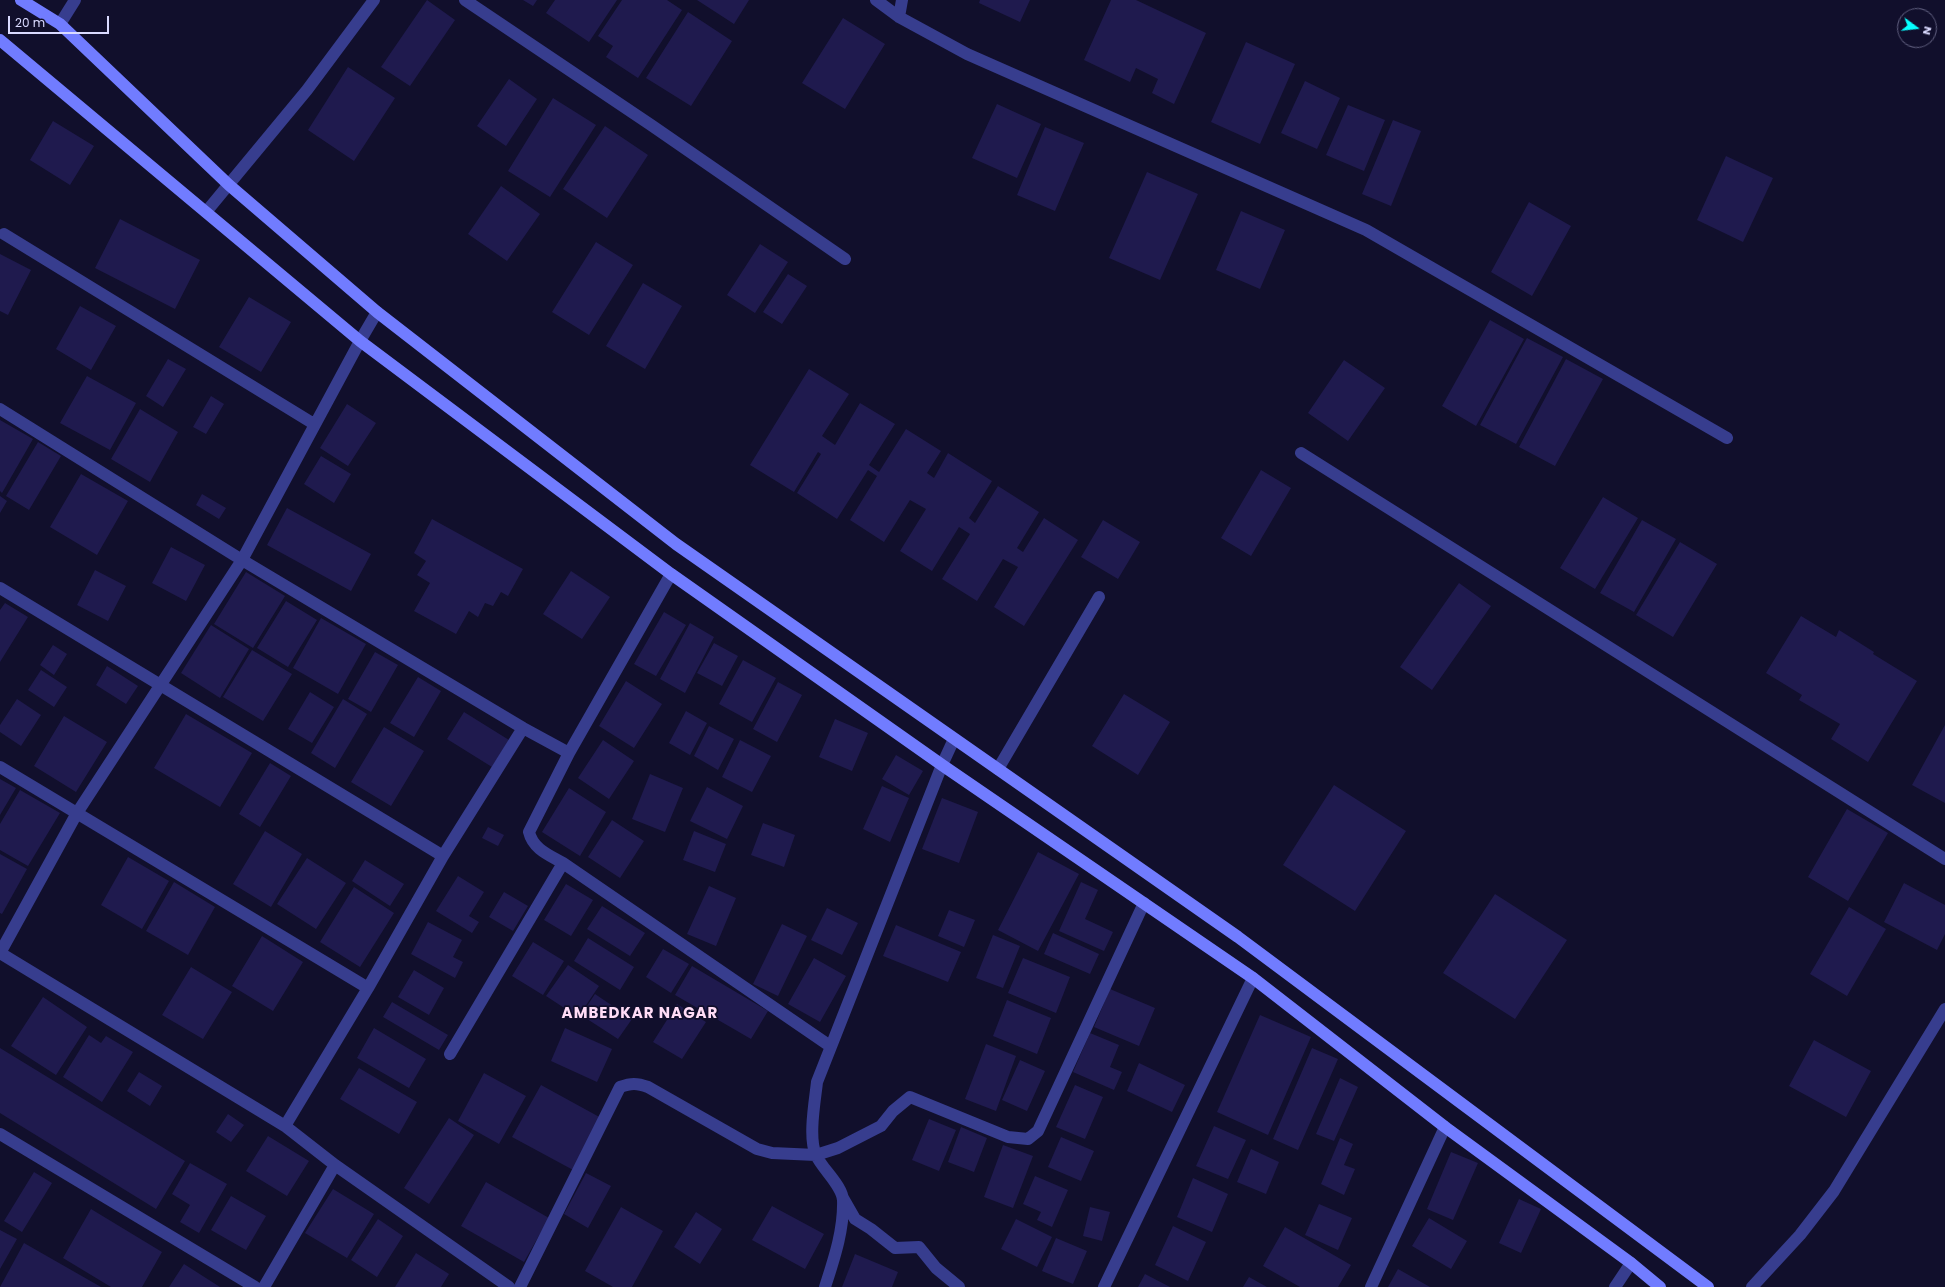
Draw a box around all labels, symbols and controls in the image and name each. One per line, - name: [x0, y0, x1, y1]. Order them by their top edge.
- scale bar: [10, 8, 111, 34]
- north arrow: [1897, 8, 1937, 48]
- text: 20 m: [15, 14, 45, 31]
- text: N: [1919, 25, 1936, 37]
- district label: AMBEDKAR NAGAR: [562, 1005, 718, 1023]

